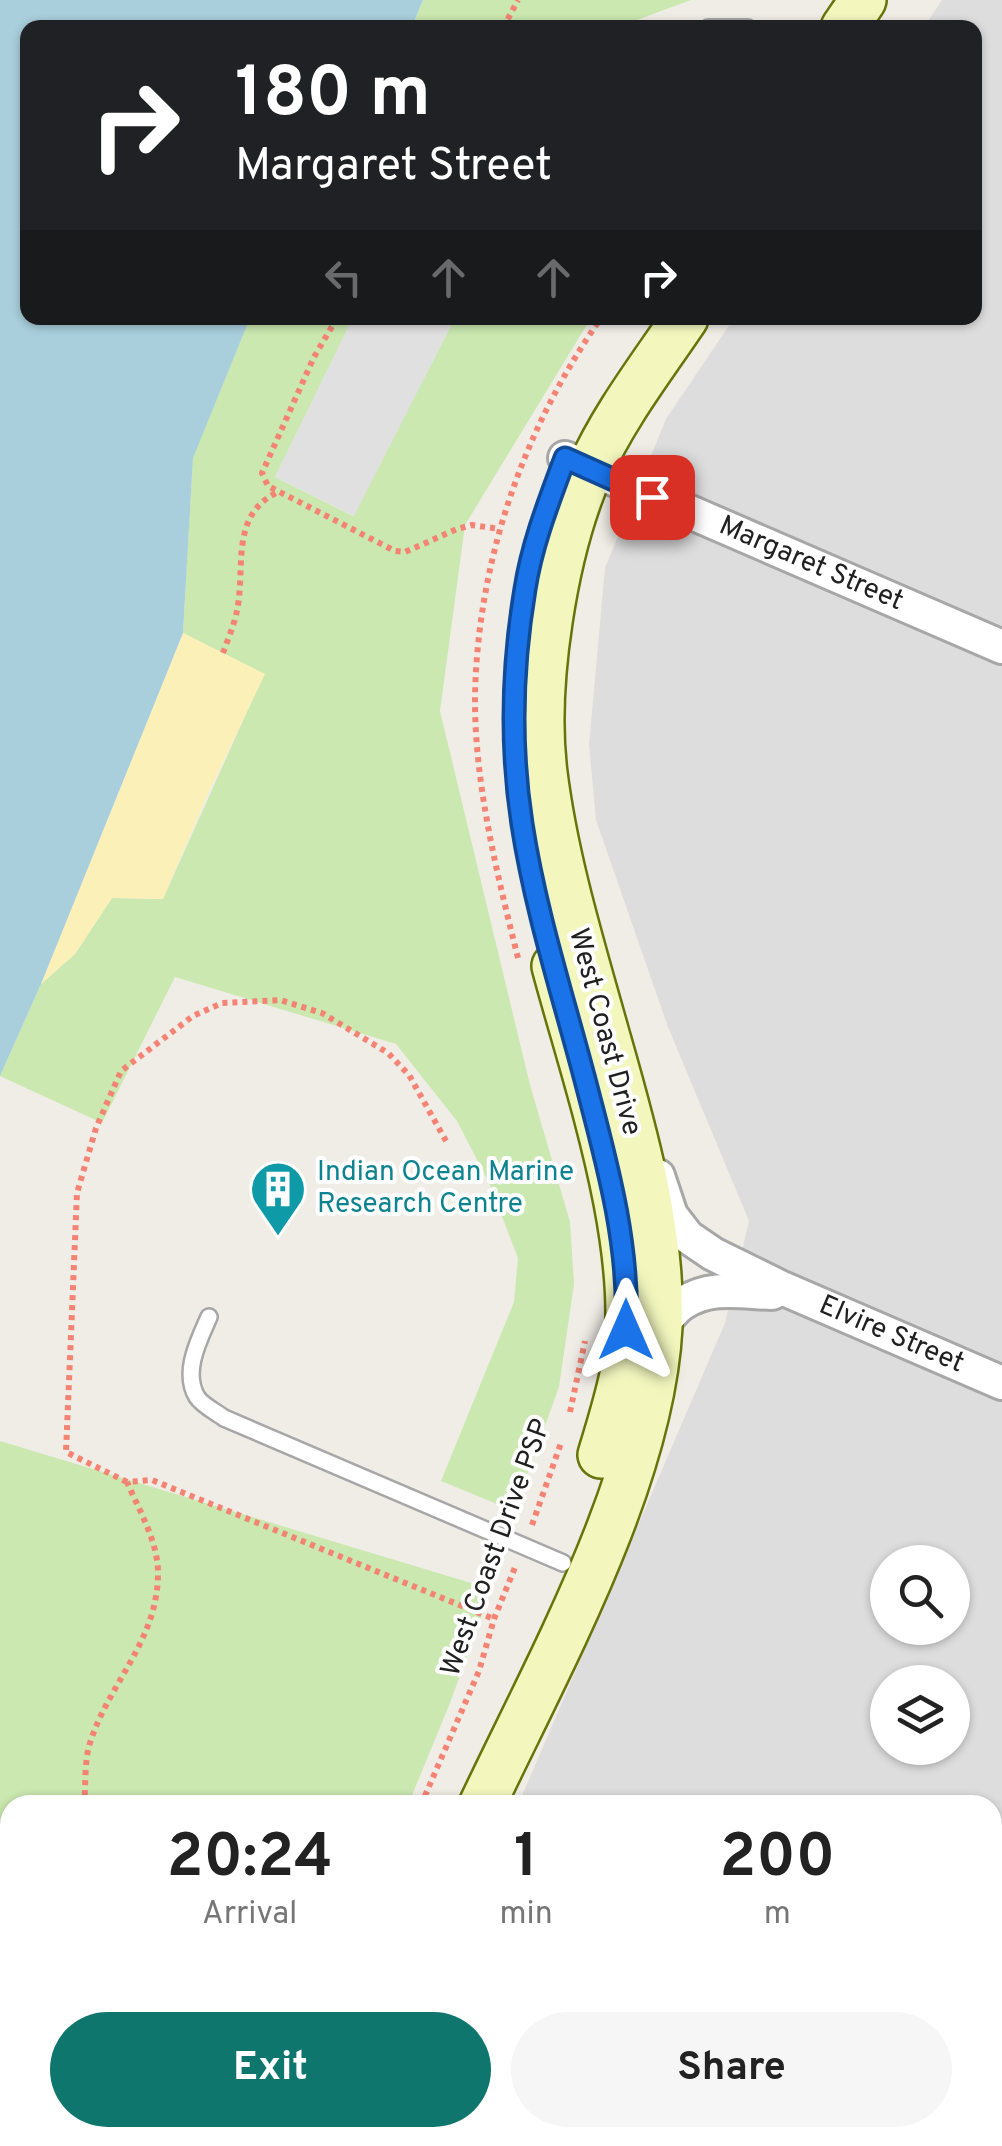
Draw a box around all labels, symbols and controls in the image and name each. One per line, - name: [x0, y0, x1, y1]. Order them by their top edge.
- text: 180 m: [235, 52, 431, 141]
- icon: right: [70, 60, 200, 190]
- text: Margaret Street: [235, 139, 552, 196]
- icon: left: [316, 250, 371, 305]
- icon: ahead: [421, 250, 476, 305]
- icon: ahead: [526, 250, 581, 305]
- icon: right: [631, 250, 686, 305]
- pin: [610, 455, 695, 540]
- icon: arrive: [625, 470, 680, 525]
- street label: Margaret Street: [713, 509, 909, 620]
- street label: West Coast Drive: [559, 924, 649, 1140]
- place label: Indian Ocean Marine Research Centre: [317, 1155, 574, 1223]
- building icon: Indian Ocean Marine Research Centre: [248, 1159, 308, 1238]
- position arrow: [574, 1278, 678, 1382]
- street label: Elvire Street: [813, 1288, 969, 1382]
- street label: West Coast Drive PSP: [434, 1414, 560, 1682]
- map controls: [870, 1545, 970, 1765]
- button: search: [870, 1545, 970, 1645]
- button: layers: [870, 1665, 970, 1765]
- text: 20:24: [167, 1822, 333, 1898]
- text: 1: [514, 1822, 538, 1898]
- text: 200: [719, 1822, 835, 1898]
- text: Arrival: [202, 1895, 297, 1935]
- text: min: [499, 1895, 553, 1935]
- text: m: [764, 1895, 791, 1935]
- button: Exit: [50, 2012, 491, 2127]
- button: Share: [511, 2012, 952, 2127]

